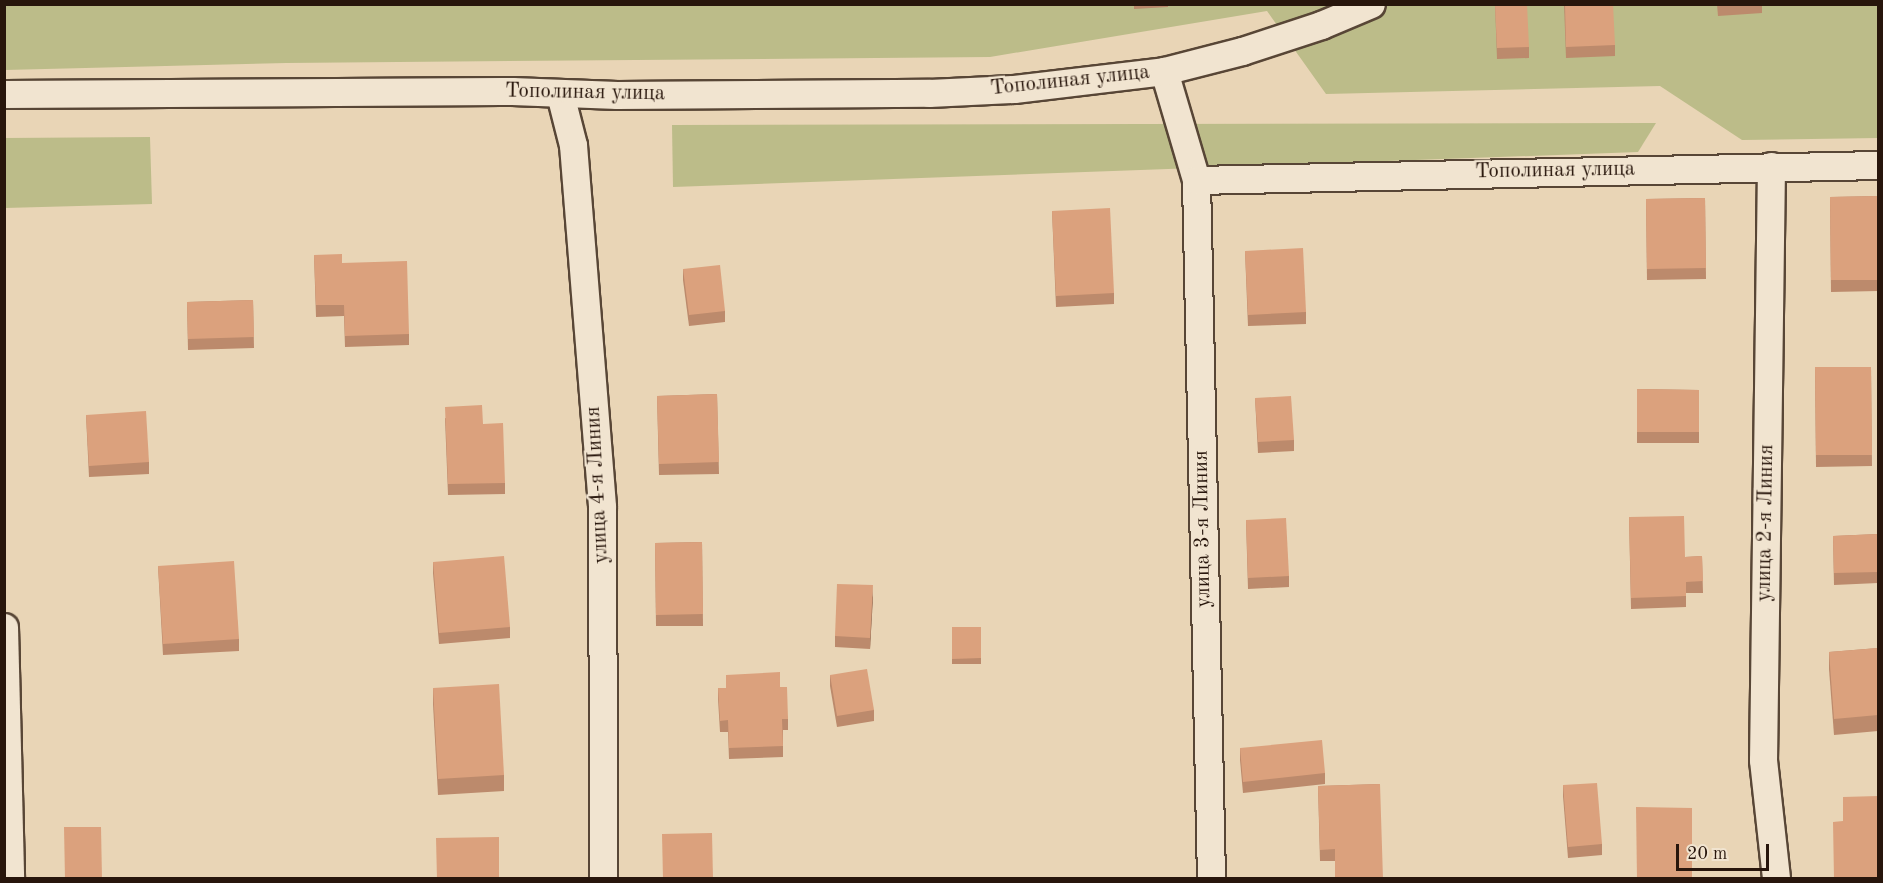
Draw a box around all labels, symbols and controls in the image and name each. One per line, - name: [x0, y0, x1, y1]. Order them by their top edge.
- street label: Тополиная улица: [989, 60, 1151, 102]
- street label: Тополиная улица: [505, 79, 665, 107]
- street label: Тополиная улица: [1475, 157, 1635, 185]
- street label: улица 4-я Линия: [581, 406, 615, 564]
- street label: улица 2-я Линия: [1752, 444, 1780, 602]
- street label: улица 3-я Линия: [1189, 450, 1217, 608]
- scale bar: [1679, 832, 1772, 870]
- text: 20 m: [1687, 845, 1727, 863]

